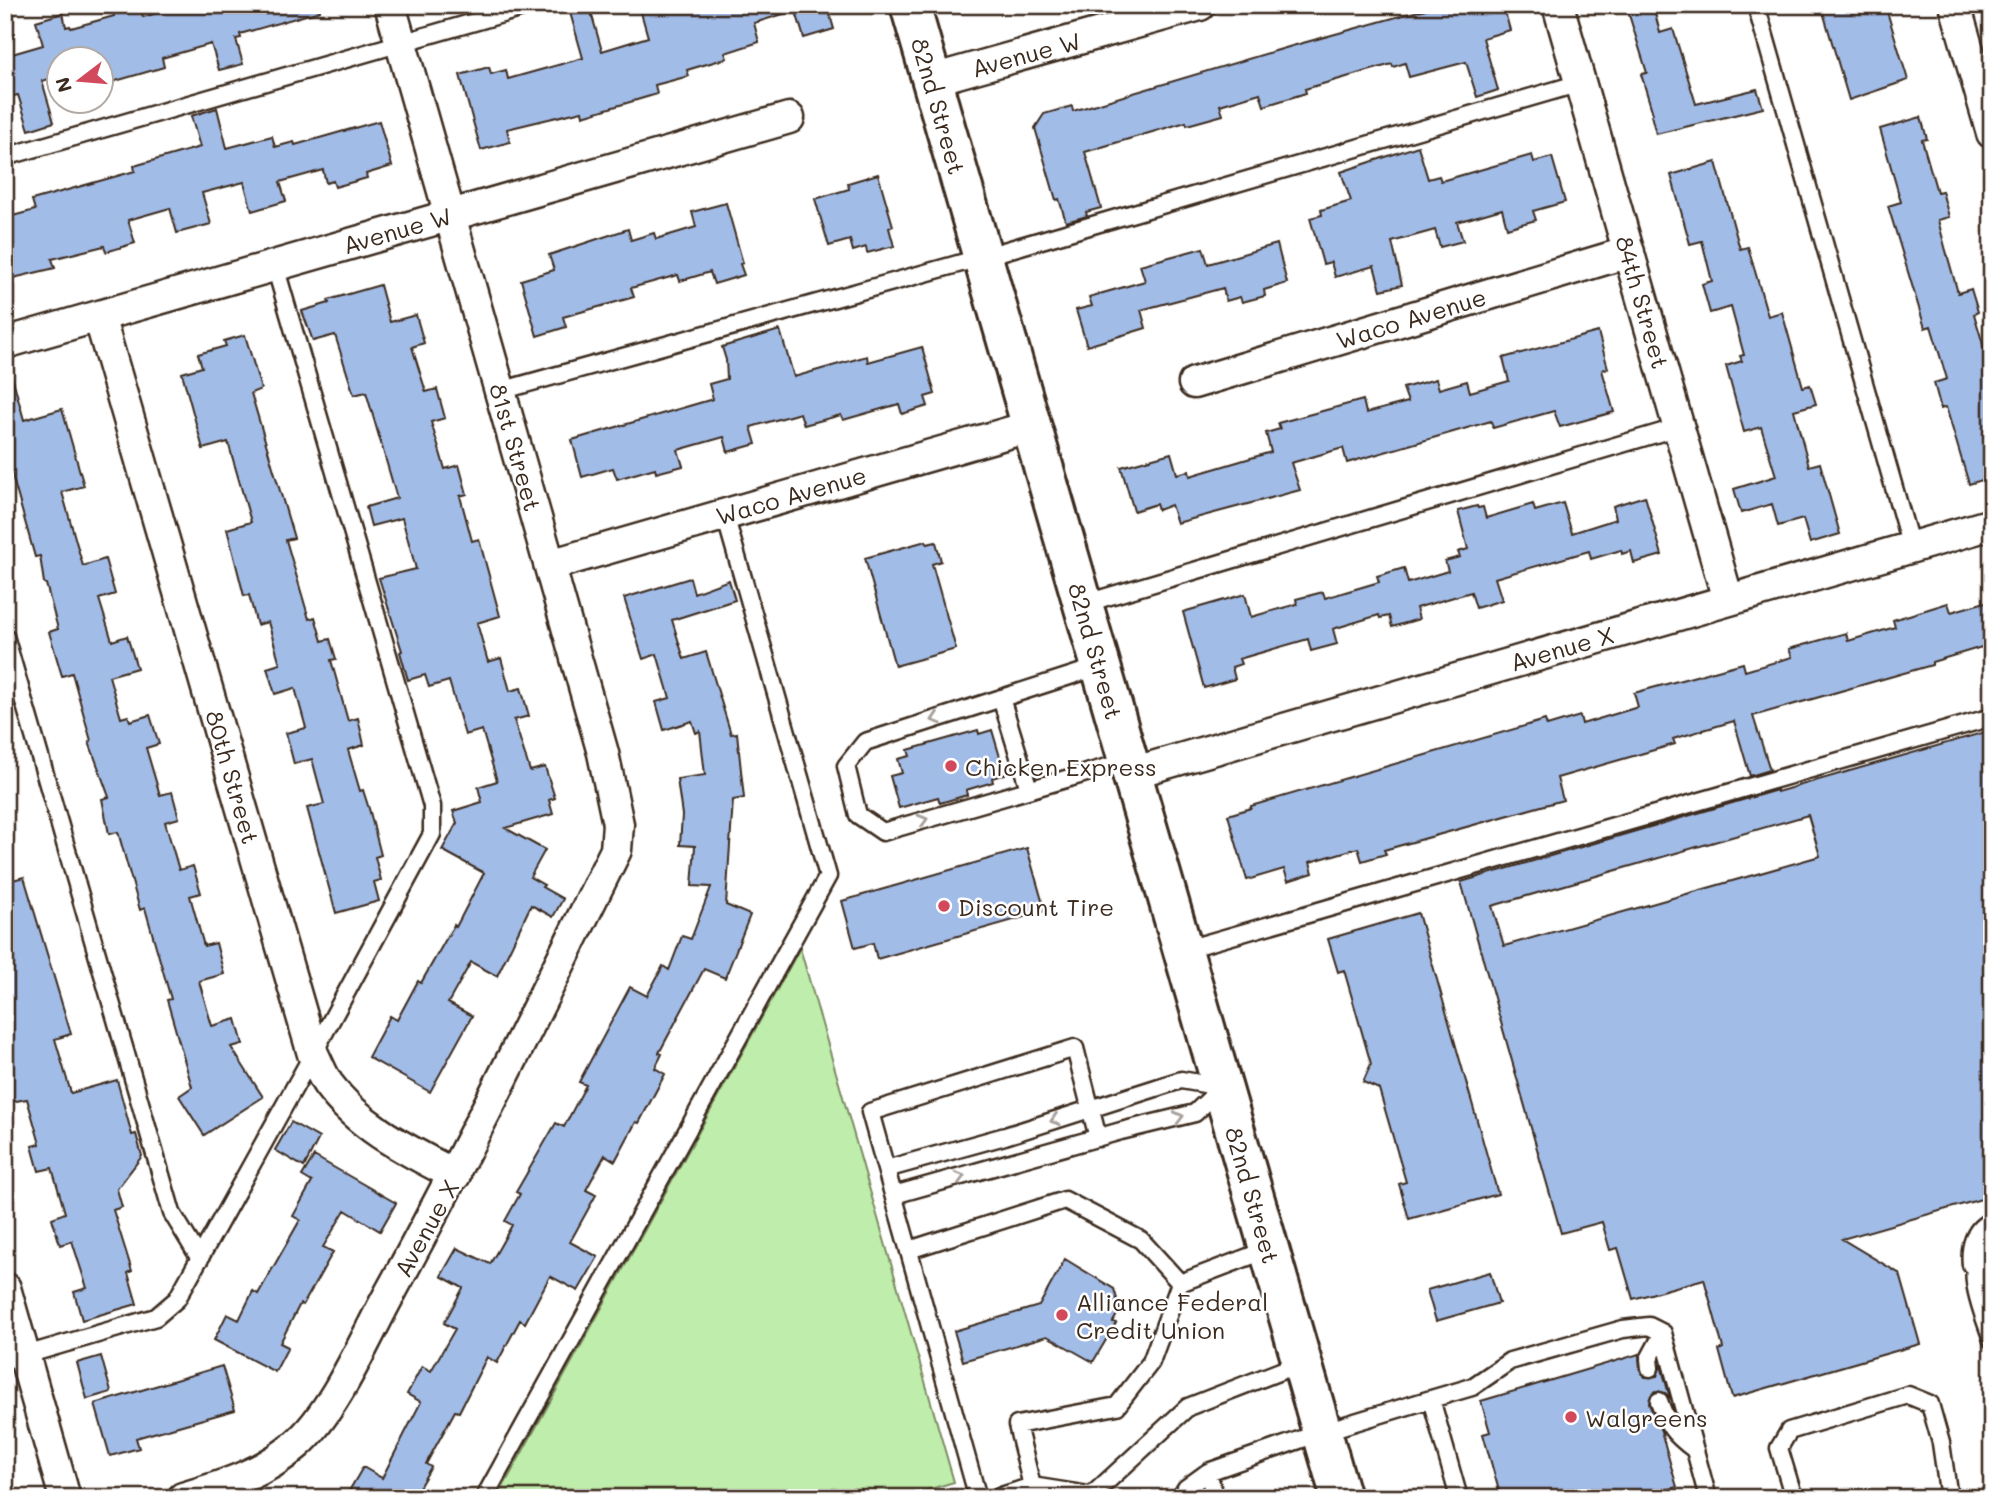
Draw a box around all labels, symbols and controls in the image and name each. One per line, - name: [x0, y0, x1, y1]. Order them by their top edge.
- street label: Avenue W: [968, 25, 1084, 83]
- street label: 82nd Street: [905, 34, 973, 178]
- north arrow: [46, 46, 116, 116]
- text: N: [49, 74, 77, 95]
- street label: Avenue W: [339, 200, 455, 260]
- street label: 84th Street: [1609, 232, 1677, 372]
- street label: Waco Avenue: [1332, 281, 1490, 355]
- street label: 81st Street: [483, 380, 549, 514]
- street label: Waco Avenue: [712, 459, 870, 531]
- street label: 82nd Street: [1062, 579, 1130, 723]
- street label: Avenue X: [1506, 618, 1618, 678]
- street label: 80th Street: [199, 707, 267, 847]
- one-way arrow: [931, 711, 943, 725]
- place label: Chicken Express: [965, 751, 1157, 782]
- marker: Chicken Express: [943, 758, 959, 774]
- one-way arrow: [917, 813, 929, 828]
- place label: Discount Tire: [958, 891, 1114, 922]
- marker: Discount Tire: [936, 898, 952, 914]
- one-way arrow: [1173, 1111, 1185, 1125]
- one-way arrow: [1050, 1112, 1062, 1126]
- street label: 82nd Street: [1219, 1123, 1287, 1267]
- one-way arrow: [953, 1170, 965, 1185]
- street label: Avenue X: [387, 1174, 465, 1282]
- place label: Alliance Federal Credit Union: [1076, 1286, 1268, 1345]
- marker: Alliance Federal Credit Union: [1054, 1307, 1070, 1323]
- place label: Walgreens: [1585, 1402, 1708, 1433]
- marker: Walgreens: [1563, 1409, 1579, 1425]

